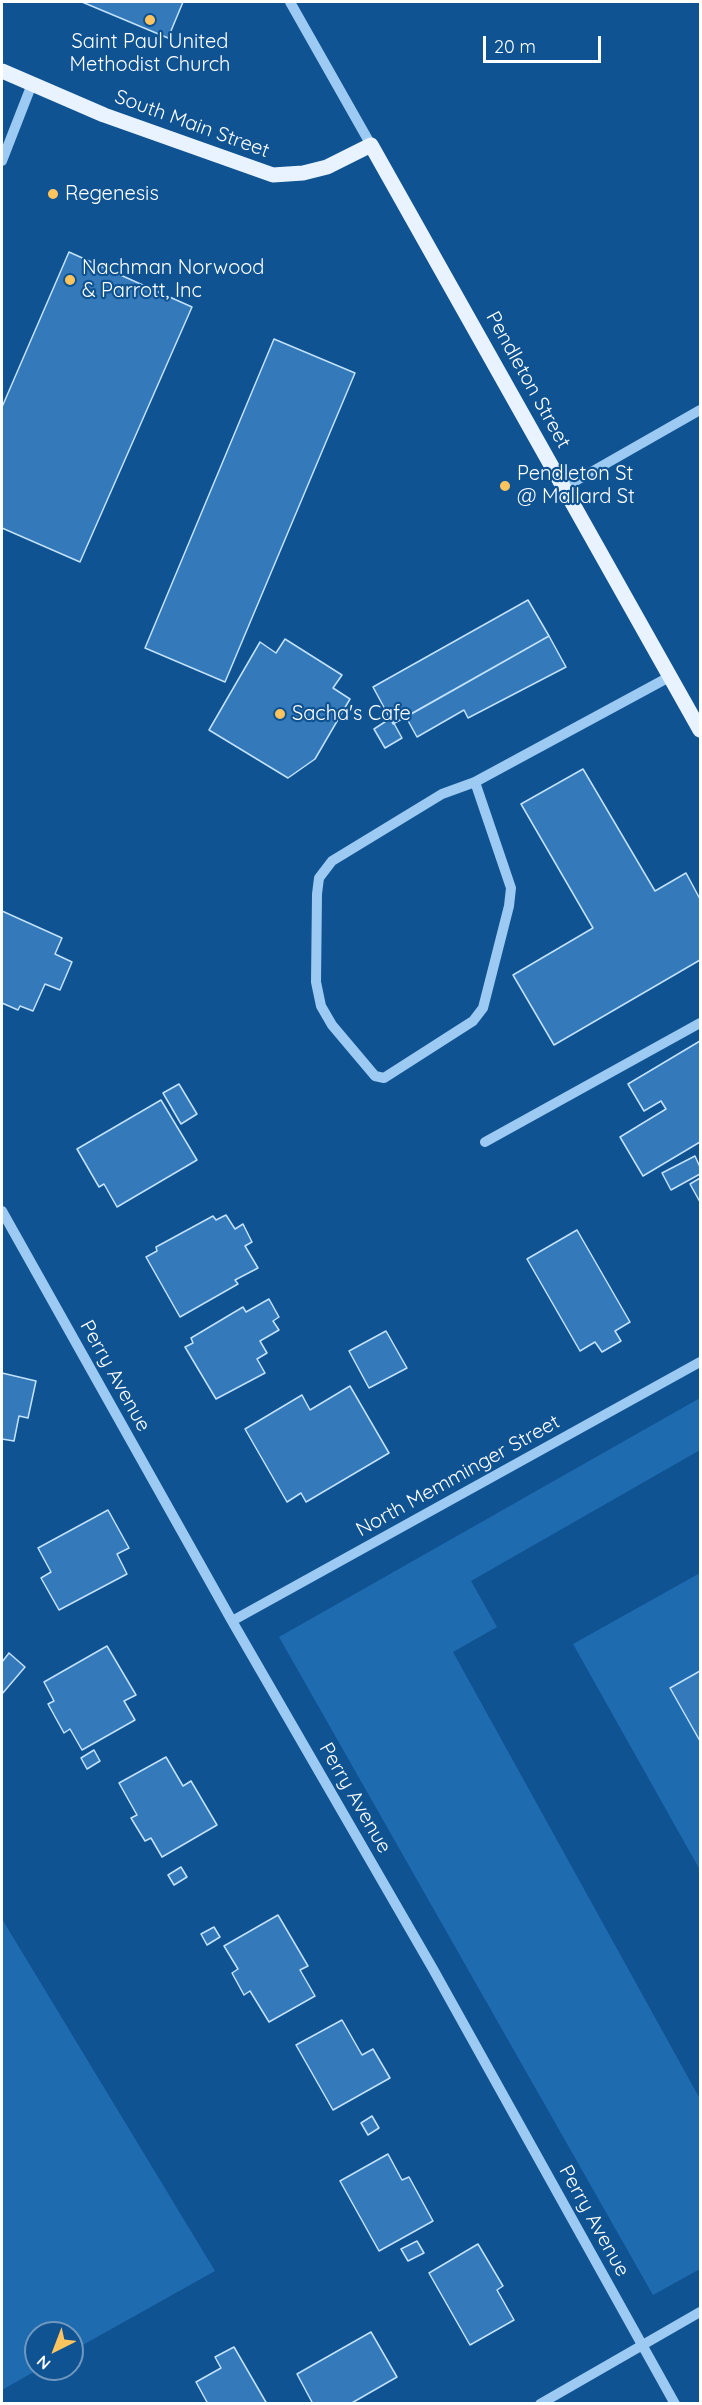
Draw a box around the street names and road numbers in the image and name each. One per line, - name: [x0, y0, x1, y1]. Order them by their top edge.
- street label: South Main Street: [111, 85, 273, 163]
- street label: Pendleton Street: [480, 307, 576, 453]
- street label: Perry Avenue: [75, 1316, 155, 1436]
- street label: North Memminger Street: [352, 1410, 564, 1542]
- street label: Perry Avenue: [314, 1738, 396, 1858]
- street label: Perry Avenue: [554, 2161, 634, 2281]

